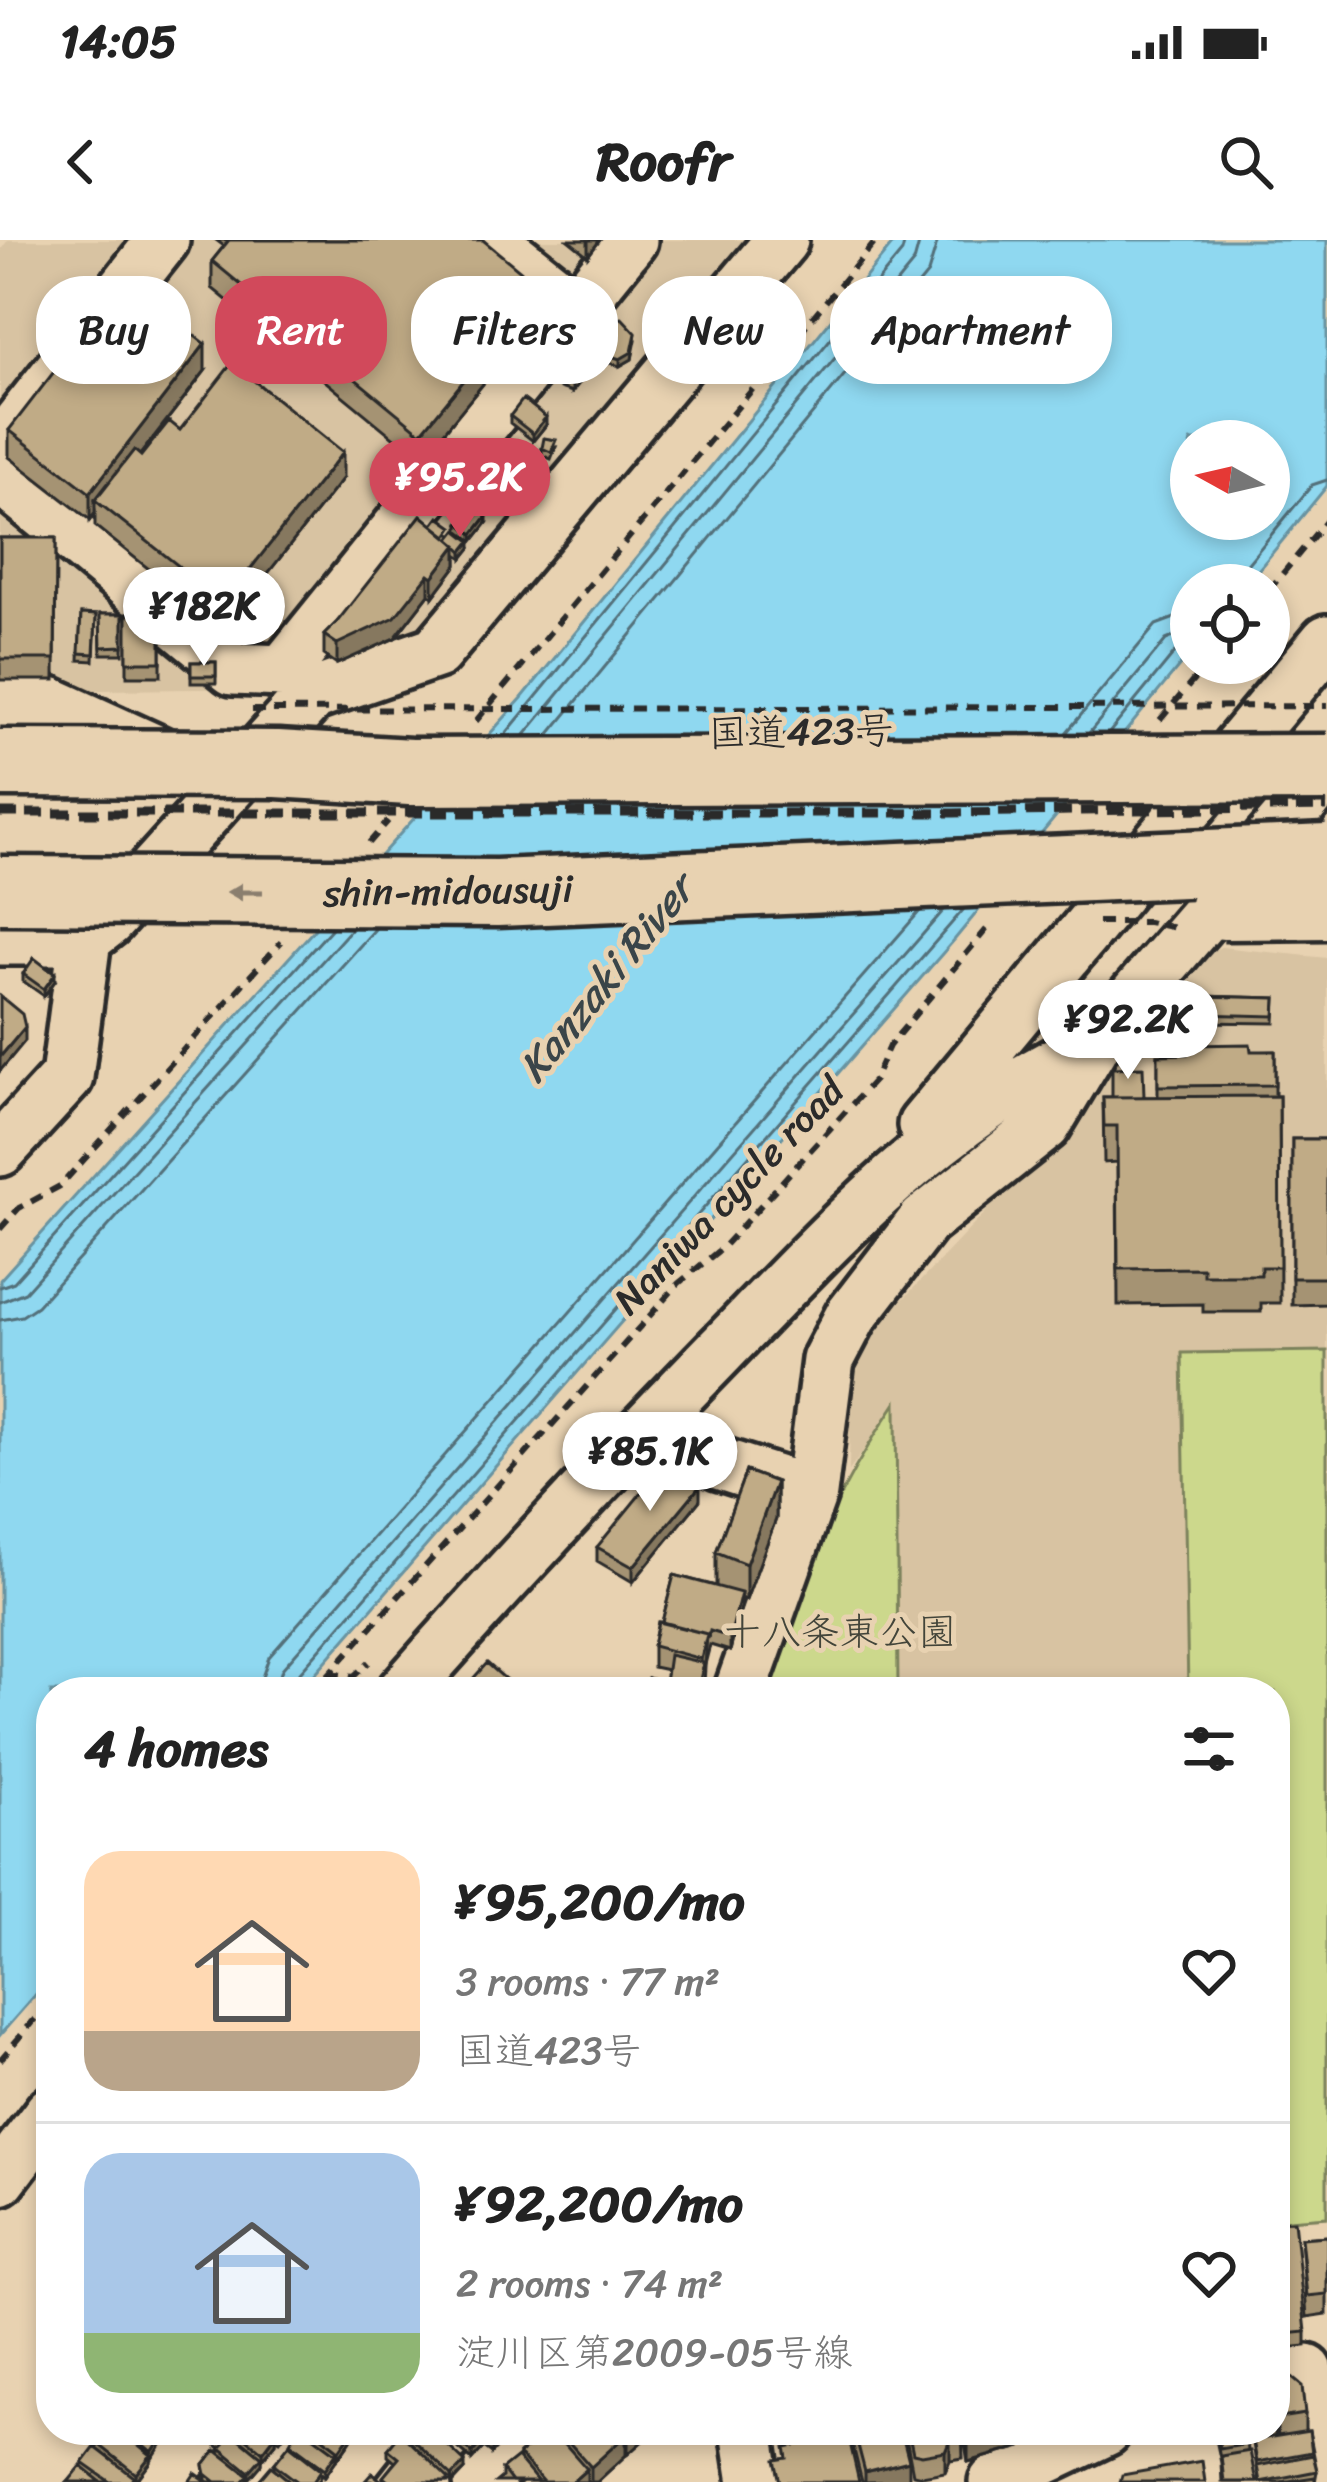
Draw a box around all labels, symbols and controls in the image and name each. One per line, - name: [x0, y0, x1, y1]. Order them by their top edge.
- text: 14:05: [60, 2, 177, 82]
- text: Roofr: [597, 114, 730, 210]
- icon: back: [48, 129, 114, 195]
- icon: search: [1213, 129, 1279, 195]
- chip: Buy: [36, 276, 191, 384]
- chip: Rent: [215, 276, 387, 384]
- chip: Filters: [411, 276, 618, 384]
- chip: New: [642, 276, 806, 384]
- chip: Apartment: [830, 276, 1112, 384]
- north arrow: [1170, 420, 1290, 540]
- map controls: [1170, 420, 1290, 684]
- pin: ¥95.2K: [362, 438, 558, 540]
- text: ¥95.2K: [396, 442, 524, 511]
- button: locate: [1170, 564, 1290, 684]
- pin: ¥182K: [120, 567, 288, 669]
- text: ¥182K: [150, 571, 258, 640]
- street label: 国道423号: [708, 695, 894, 768]
- water label: Kanzaki River: [498, 852, 718, 1099]
- street label: shin-midousuji: [321, 854, 575, 927]
- one-way arrow: [225, 882, 263, 901]
- pin: ¥92.2K: [1030, 980, 1226, 1082]
- text: ¥92.2K: [1065, 984, 1191, 1053]
- street label: Naniwa cycle road: [595, 1058, 863, 1331]
- pin: ¥85.1K: [552, 1412, 748, 1514]
- text: ¥85.1K: [589, 1416, 711, 1485]
- park label: 十八条東公園: [723, 1597, 957, 1666]
- text: 4 homes: [84, 1704, 268, 1794]
- icon: filters: [1176, 1716, 1242, 1782]
- text: ¥95,200/mo: [456, 1857, 745, 1947]
- icon: home: [180, 1899, 324, 2043]
- icon: heart: [1176, 1938, 1242, 2004]
- text: 3 rooms · 77 m²: [456, 1947, 720, 2016]
- text: 国道423号: [456, 2016, 641, 2085]
- text: ¥92,200/mo: [456, 2159, 743, 2249]
- icon: home: [180, 2201, 324, 2345]
- icon: heart: [1176, 2240, 1242, 2306]
- text: 2 rooms · 74 m²: [456, 2249, 723, 2318]
- text: 淀川区第2009-05号線: [456, 2318, 852, 2387]

